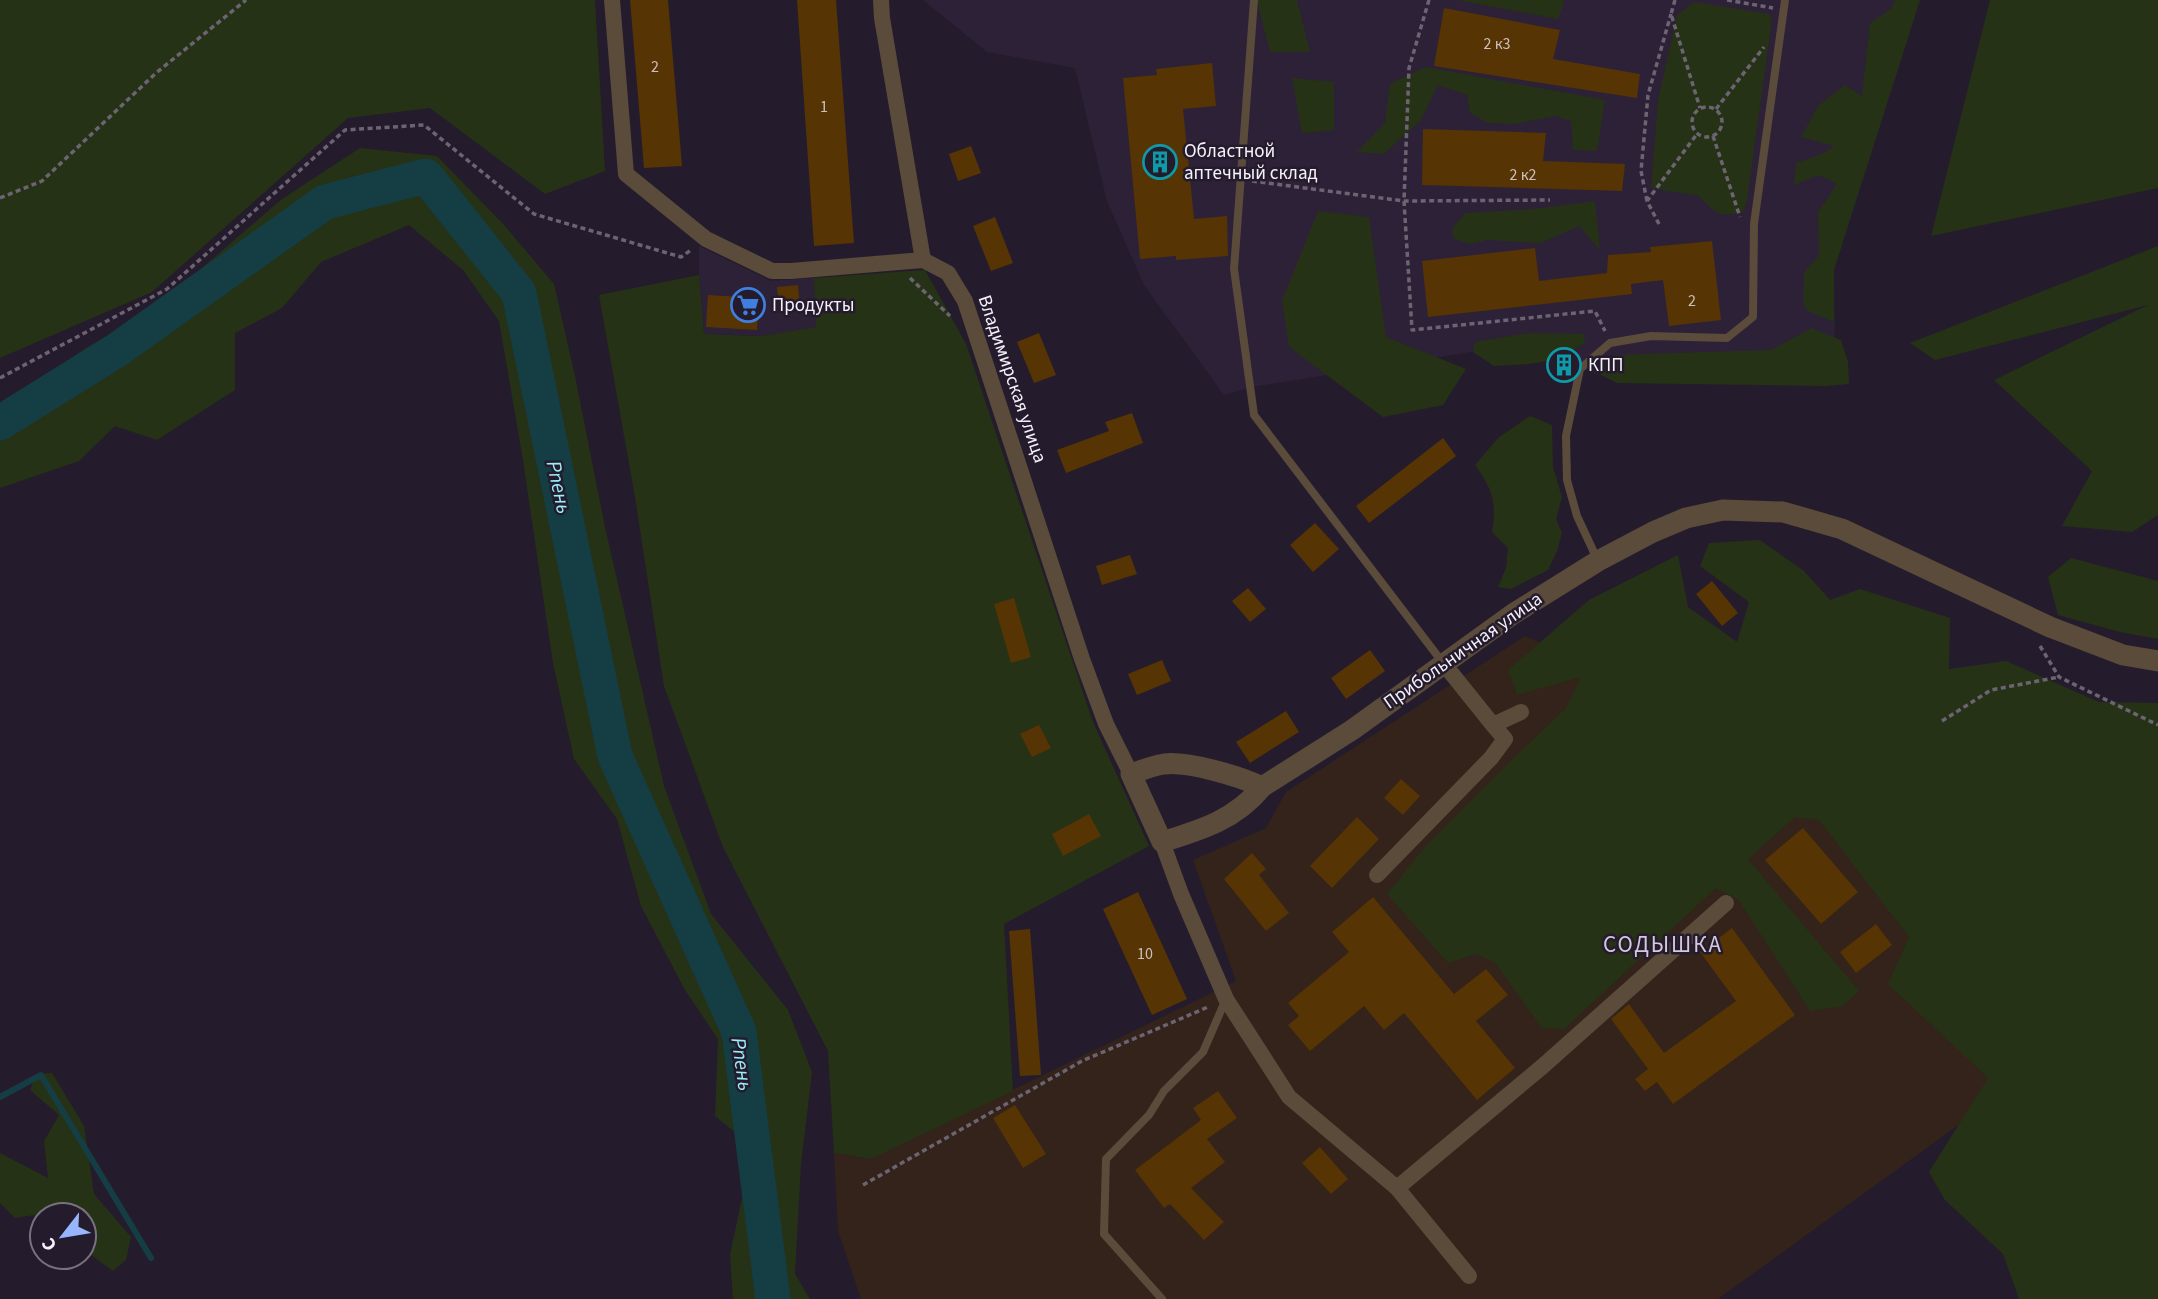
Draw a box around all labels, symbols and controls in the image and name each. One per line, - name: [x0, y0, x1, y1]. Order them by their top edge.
- house number: 2 к3: [1483, 33, 1511, 55]
- house number: 2: [651, 56, 659, 78]
- house number: 1: [820, 96, 828, 118]
- place label: Областной аптечный склад: [1184, 138, 1318, 187]
- building icon: Областной аптечный склад: [1141, 143, 1179, 181]
- house number: 2 к2: [1509, 164, 1537, 186]
- supermarket icon: Продукты: [729, 286, 767, 324]
- house number: 2: [1688, 290, 1696, 312]
- street label: Владимирская улица: [971, 291, 1053, 467]
- place label: Продукты: [772, 292, 855, 319]
- building icon: КПП: [1545, 346, 1583, 384]
- place label: КПП: [1588, 352, 1624, 379]
- water label: Рпень: [539, 458, 579, 516]
- street label: Прибольничная улица: [1378, 586, 1548, 716]
- district label: СОДЫШКА: [1603, 928, 1723, 961]
- house number: 10: [1137, 943, 1153, 965]
- water label: Рпень: [723, 1035, 761, 1093]
- north arrow: [28, 1201, 98, 1271]
- text: С: [35, 1232, 64, 1256]

